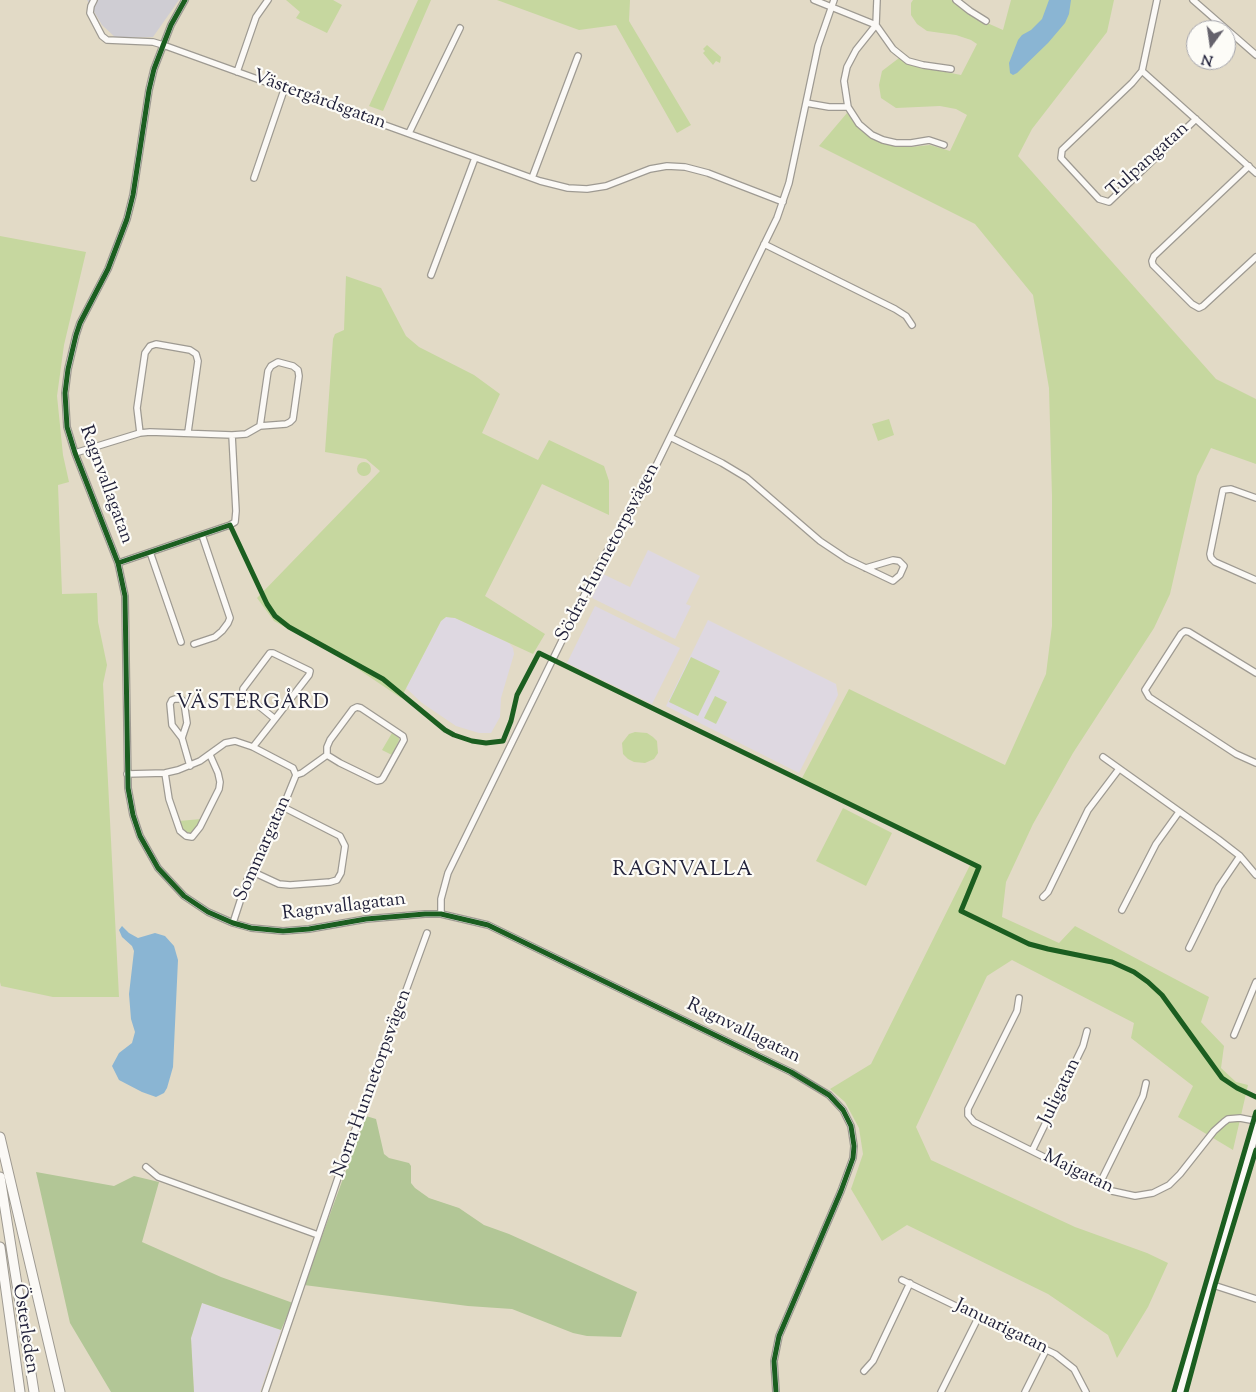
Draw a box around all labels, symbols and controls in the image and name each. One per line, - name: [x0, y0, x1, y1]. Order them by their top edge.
- north arrow: [1186, 20, 1236, 70]
- text: N: [1200, 48, 1215, 70]
- street label: Västergårdsgatan: [249, 66, 389, 136]
- street label: Tulpangatan: [1103, 118, 1195, 204]
- street label: Ragnvallagatan: [73, 423, 137, 547]
- street label: Södra Hunnetorpsvägen: [552, 460, 666, 646]
- district label: VÄSTERGÅRD: [175, 693, 331, 717]
- street label: Sommargatan: [231, 793, 297, 905]
- district label: RAGNVALLA: [611, 860, 755, 884]
- street label: Ragnvallagatan: [281, 889, 407, 927]
- street label: Norra Hunnetorpsvägen: [328, 987, 418, 1181]
- street label: Ragnvallagatan: [682, 995, 804, 1069]
- street label: Juligatan: [1035, 1055, 1087, 1129]
- street label: Majgatan: [1039, 1146, 1117, 1200]
- street label: Österleden: [6, 1282, 42, 1376]
- street label: Januarigatan: [950, 1296, 1052, 1360]

